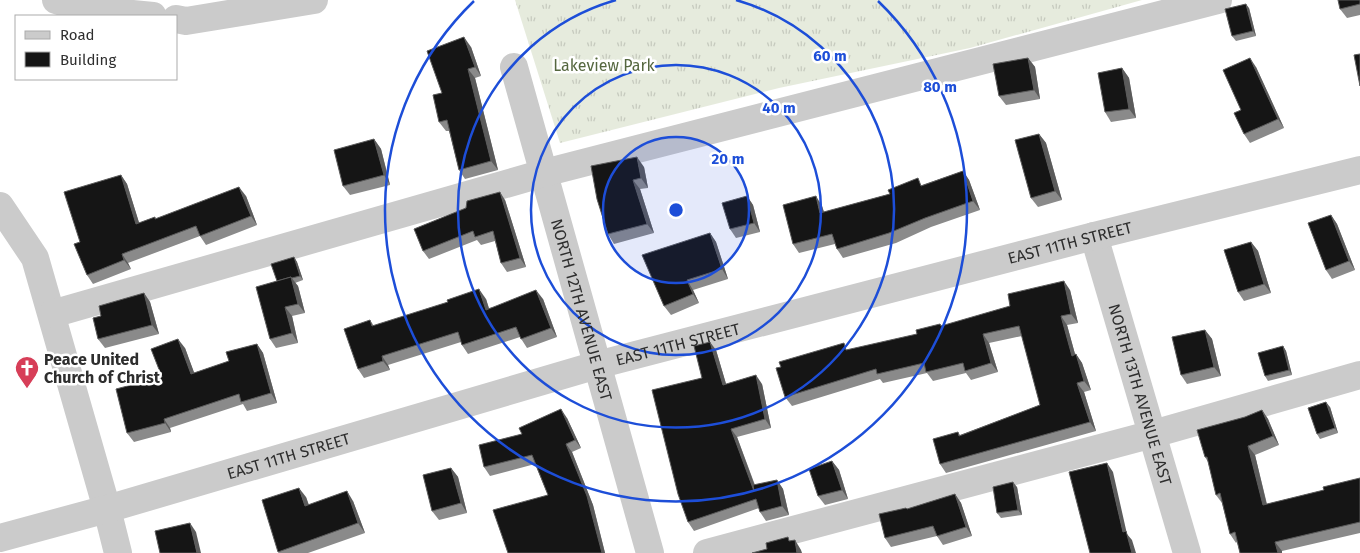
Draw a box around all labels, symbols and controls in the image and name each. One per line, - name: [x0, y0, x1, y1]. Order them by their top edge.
- legend: [15, 15, 178, 80]
- text: Road: [60, 26, 95, 44]
- text: 60 m: [813, 47, 847, 65]
- text: Building: [60, 51, 116, 69]
- park label: Lakeview Park: [553, 56, 656, 75]
- text: 80 m: [923, 78, 957, 96]
- text: 40 m: [762, 99, 796, 117]
- text: 20 m: [712, 150, 744, 168]
- centre of rings: [667, 201, 685, 219]
- street label: NORTH 12TH AVENUE EAST: [547, 217, 616, 404]
- street label: EAST 11TH STREET: [1006, 218, 1135, 268]
- street label: NORTH 13TH AVENUE EAST: [1104, 302, 1176, 488]
- street label: EAST 11TH STREET: [614, 319, 743, 370]
- place label: Peace United Church of Christ: [44, 350, 161, 387]
- church icon: Peace United Church of Christ: [14, 355, 40, 389]
- street label: EAST 11TH STREET: [225, 429, 353, 483]

